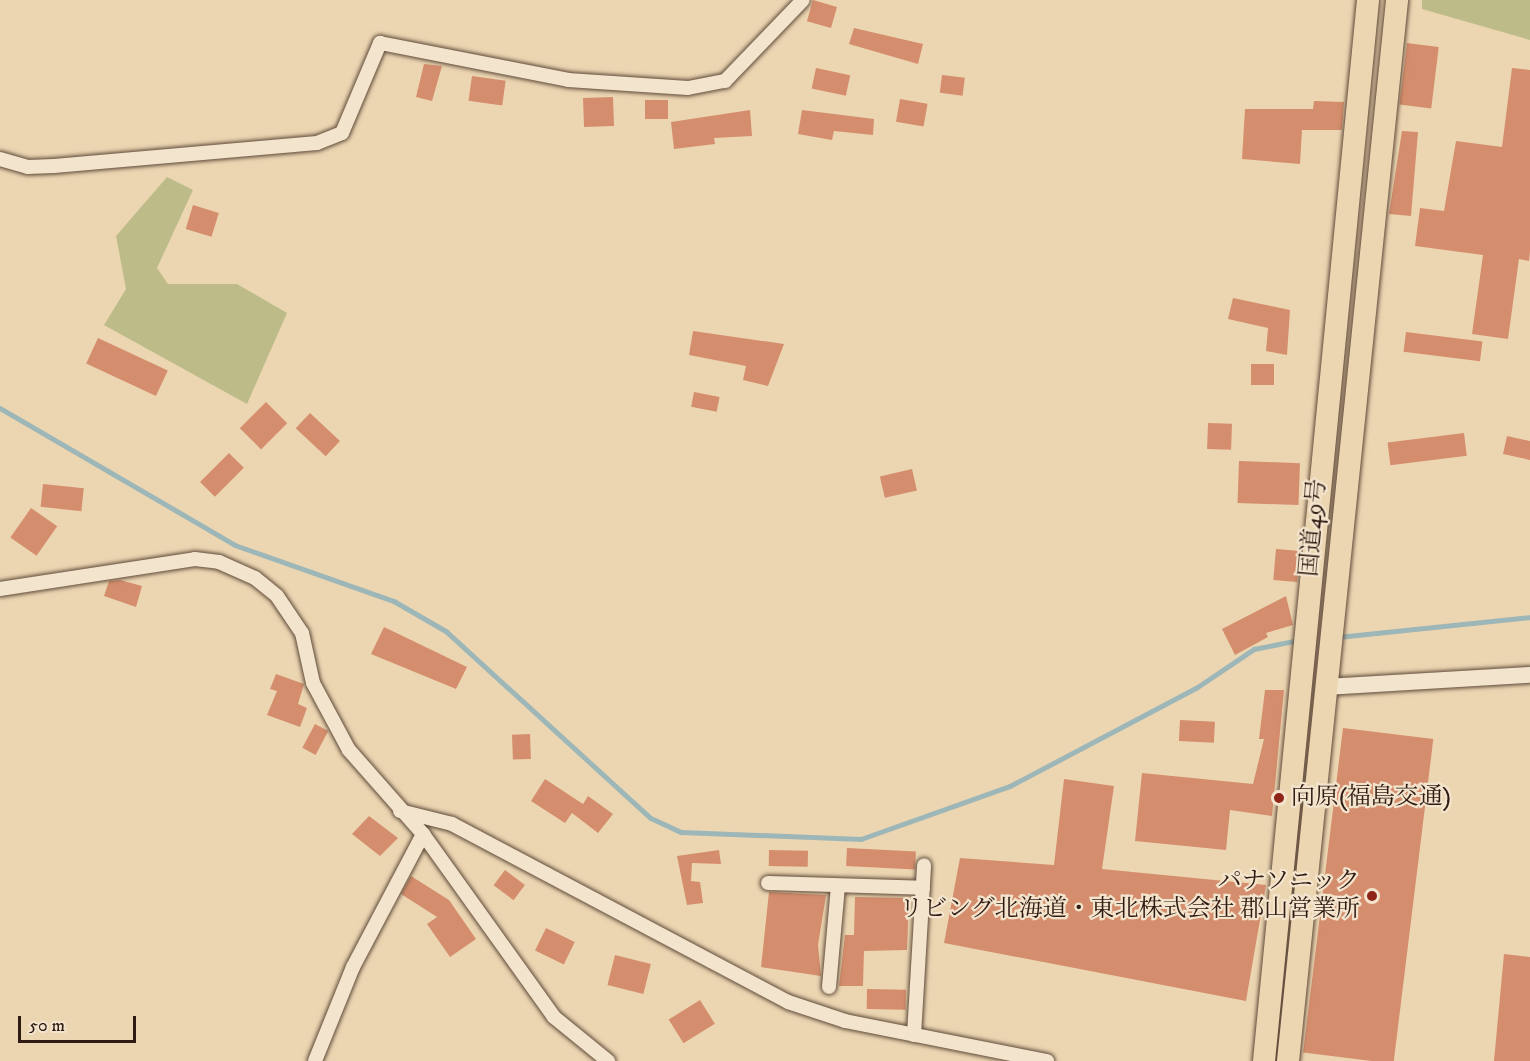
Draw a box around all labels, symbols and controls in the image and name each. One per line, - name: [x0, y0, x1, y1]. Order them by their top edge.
- street label: 国道49号: [1295, 478, 1333, 578]
- place label: 向原(福島交通): [1291, 784, 1451, 812]
- marker: 向原(福島交通): [1272, 791, 1286, 805]
- place label: パナソニック リビング北海道・東北株式会社 郡山営業所: [899, 868, 1360, 924]
- marker: パナソニック リビング北海道・東北株式会社 郡山営業所: [1365, 889, 1379, 903]
- scale bar: [21, 1004, 140, 1042]
- text: 50 m: [29, 1015, 65, 1037]

